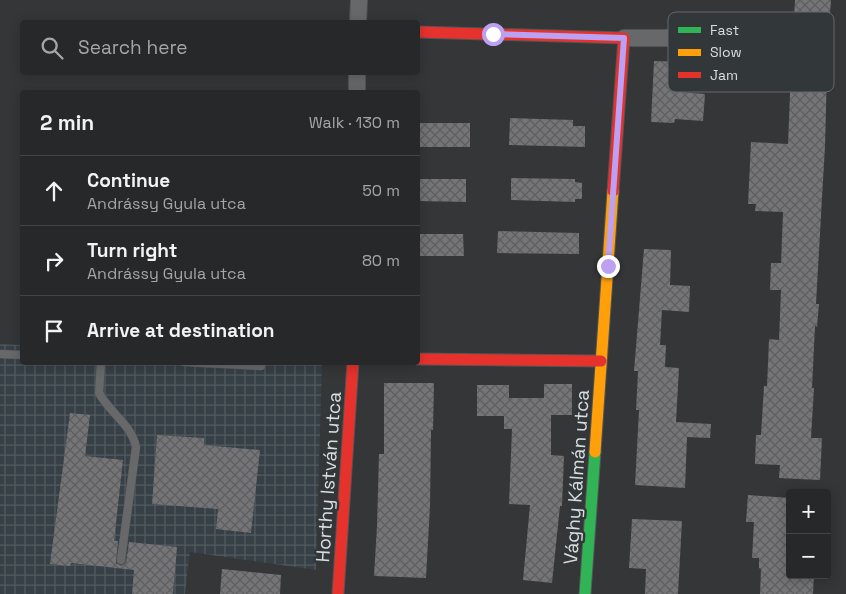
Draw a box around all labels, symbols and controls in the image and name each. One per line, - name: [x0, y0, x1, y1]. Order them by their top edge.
- legend: [668, 12, 834, 92]
- search box: [20, 20, 420, 75]
- text: Fast: [710, 21, 739, 39]
- route start: [482, 23, 505, 46]
- icon: search: [38, 34, 66, 62]
- text: Search here: [78, 35, 188, 60]
- text: Slow: [710, 43, 742, 61]
- text: Jam: [710, 66, 738, 84]
- text: 2 min: [40, 109, 94, 136]
- text: Walk · 130 m: [309, 112, 400, 133]
- text: Continue: [87, 168, 170, 193]
- icon: ahead: [40, 177, 68, 205]
- text: 50 m: [362, 180, 400, 201]
- text: Andrássy Gyula utca: [87, 193, 246, 214]
- text: Turn right: [87, 238, 177, 263]
- icon: right: [40, 247, 68, 275]
- text: 80 m: [362, 250, 400, 271]
- route end: [597, 255, 620, 278]
- text: Andrássy Gyula utca: [87, 263, 246, 284]
- icon: arrive: [40, 317, 68, 345]
- text: Arrive at destination: [87, 318, 275, 343]
- street label: Vághy Kálmán utca: [558, 389, 595, 565]
- street label: Horthy István utca: [310, 391, 347, 563]
- map controls: [786, 489, 831, 579]
- button: +: [786, 489, 831, 534]
- button: −: [786, 534, 831, 579]

